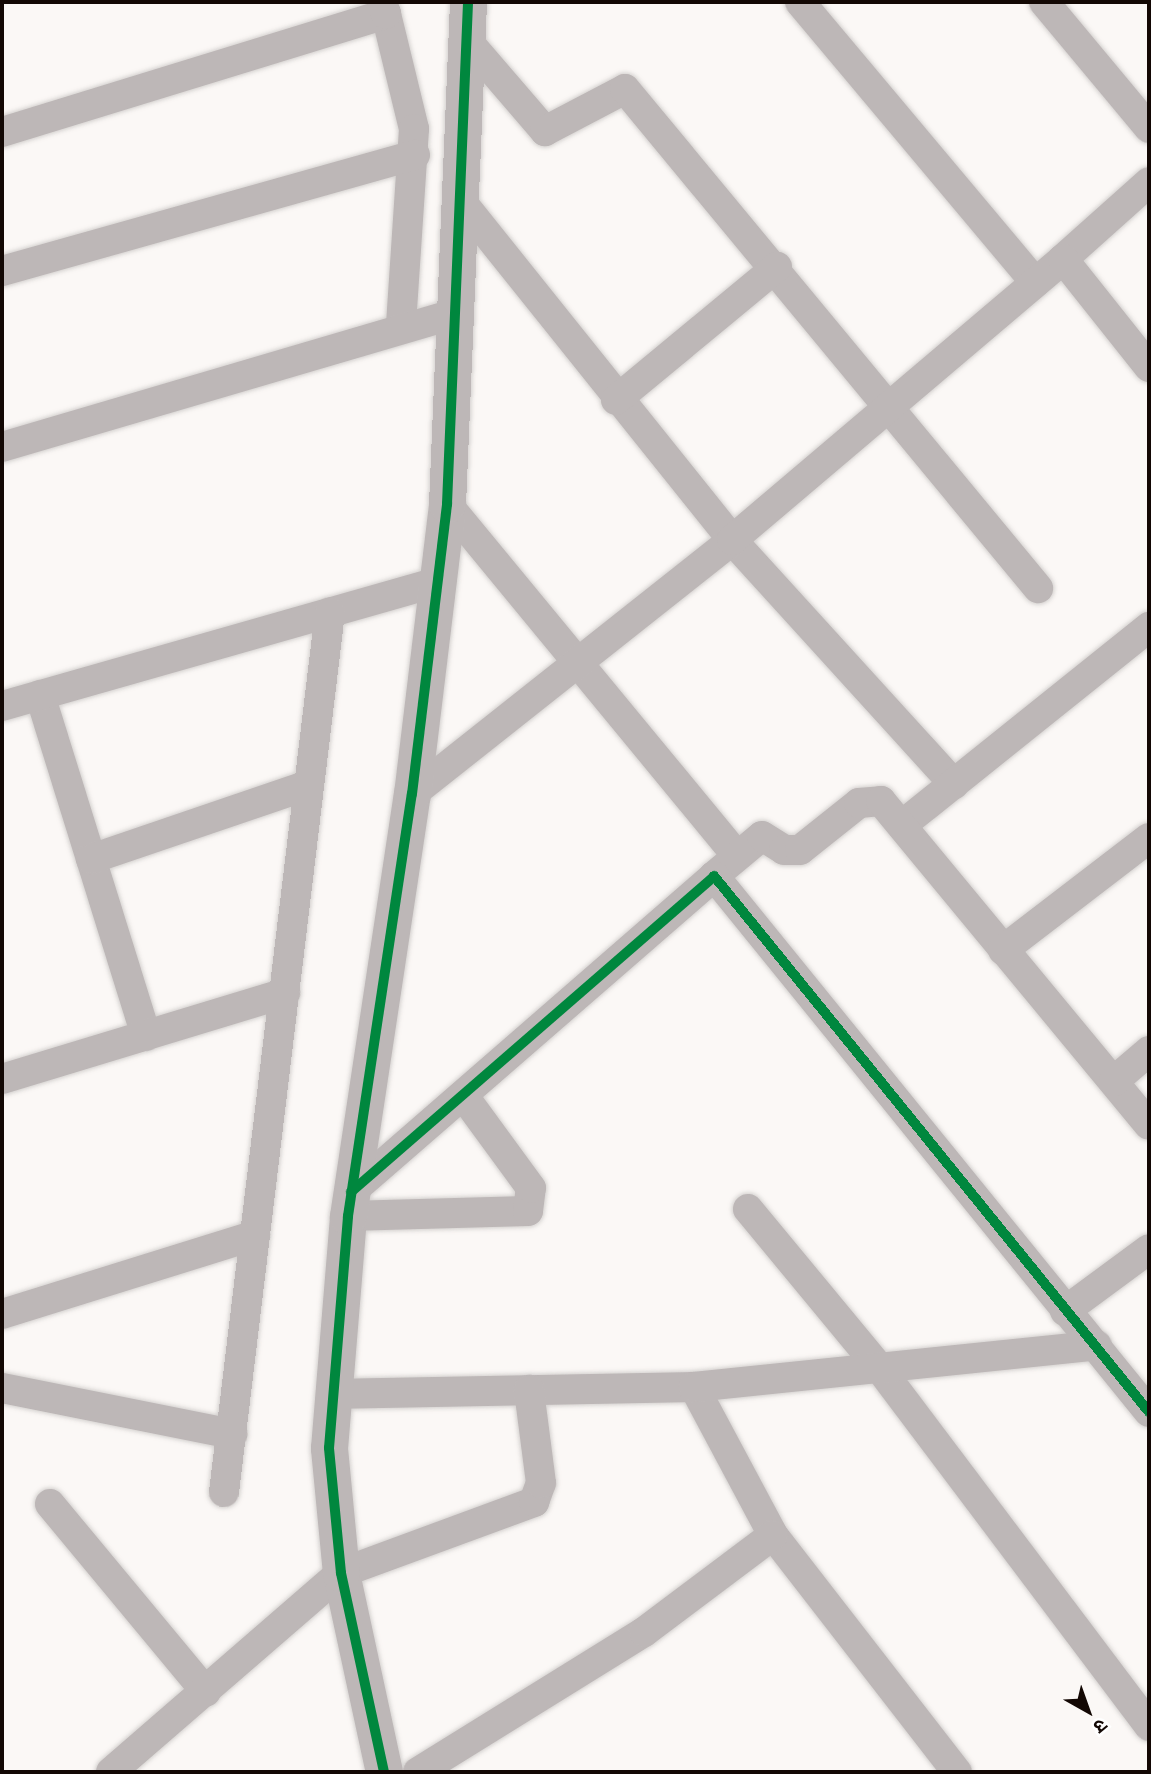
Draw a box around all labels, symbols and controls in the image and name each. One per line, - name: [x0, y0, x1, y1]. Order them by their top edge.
- north arrow: [1053, 1676, 1123, 1746]
- text: उ: [1089, 1714, 1114, 1741]

